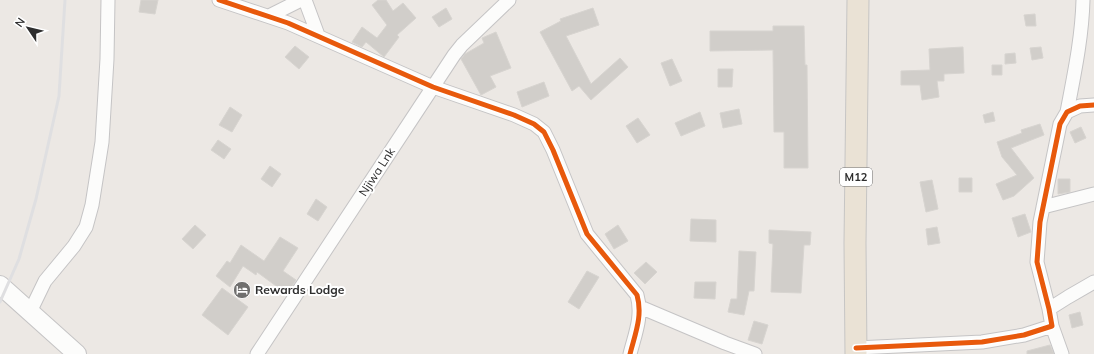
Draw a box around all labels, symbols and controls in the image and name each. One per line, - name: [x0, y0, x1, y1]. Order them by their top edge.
- north arrow: [8, 8, 48, 48]
- text: N: [12, 15, 28, 30]
- street label: Njiwa Lnk: [355, 144, 398, 199]
- road number: M12: [840, 168, 872, 186]
- hotel icon: Rewards Lodge: [232, 280, 252, 300]
- place label: Rewards Lodge: [255, 282, 345, 297]

